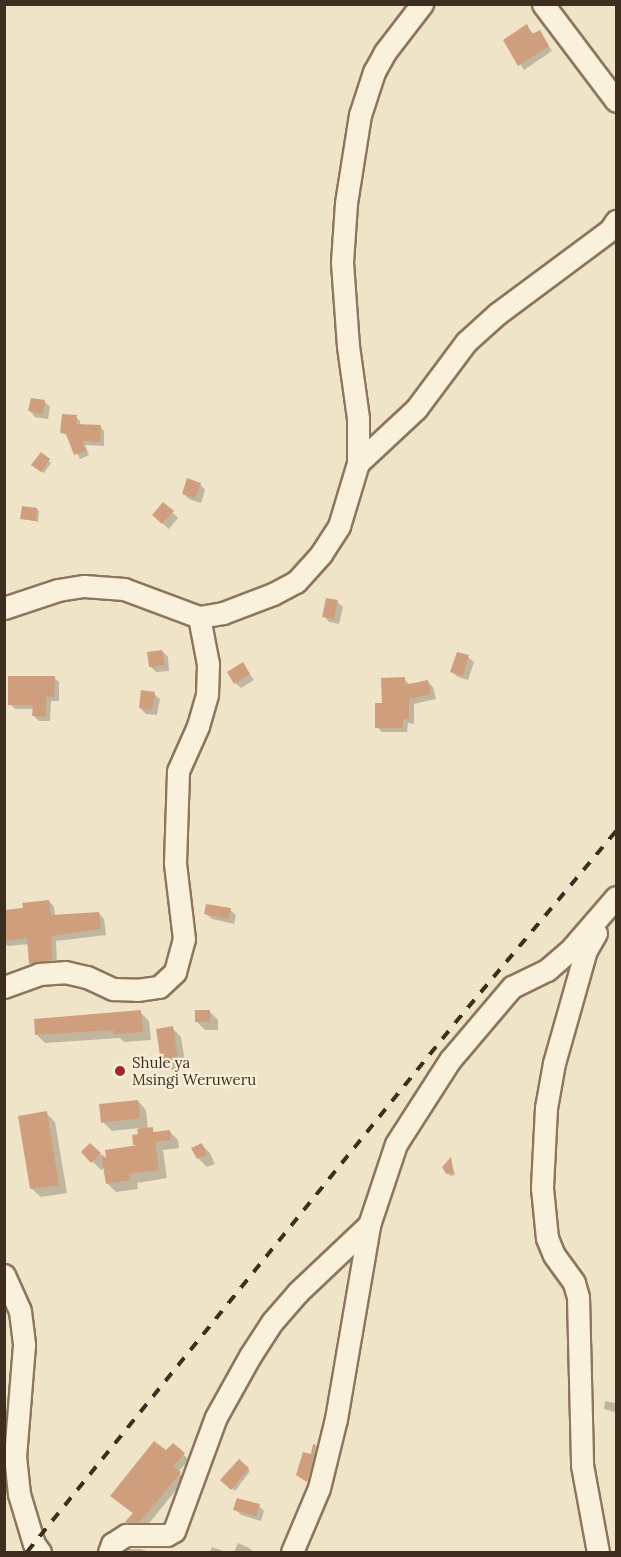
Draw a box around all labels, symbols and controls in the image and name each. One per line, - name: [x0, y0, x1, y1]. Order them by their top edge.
- place label: Shule ya Msingi Weruweru: [132, 1053, 256, 1088]
- marker: Shule ya Msingi Weruweru: [113, 1064, 127, 1078]

